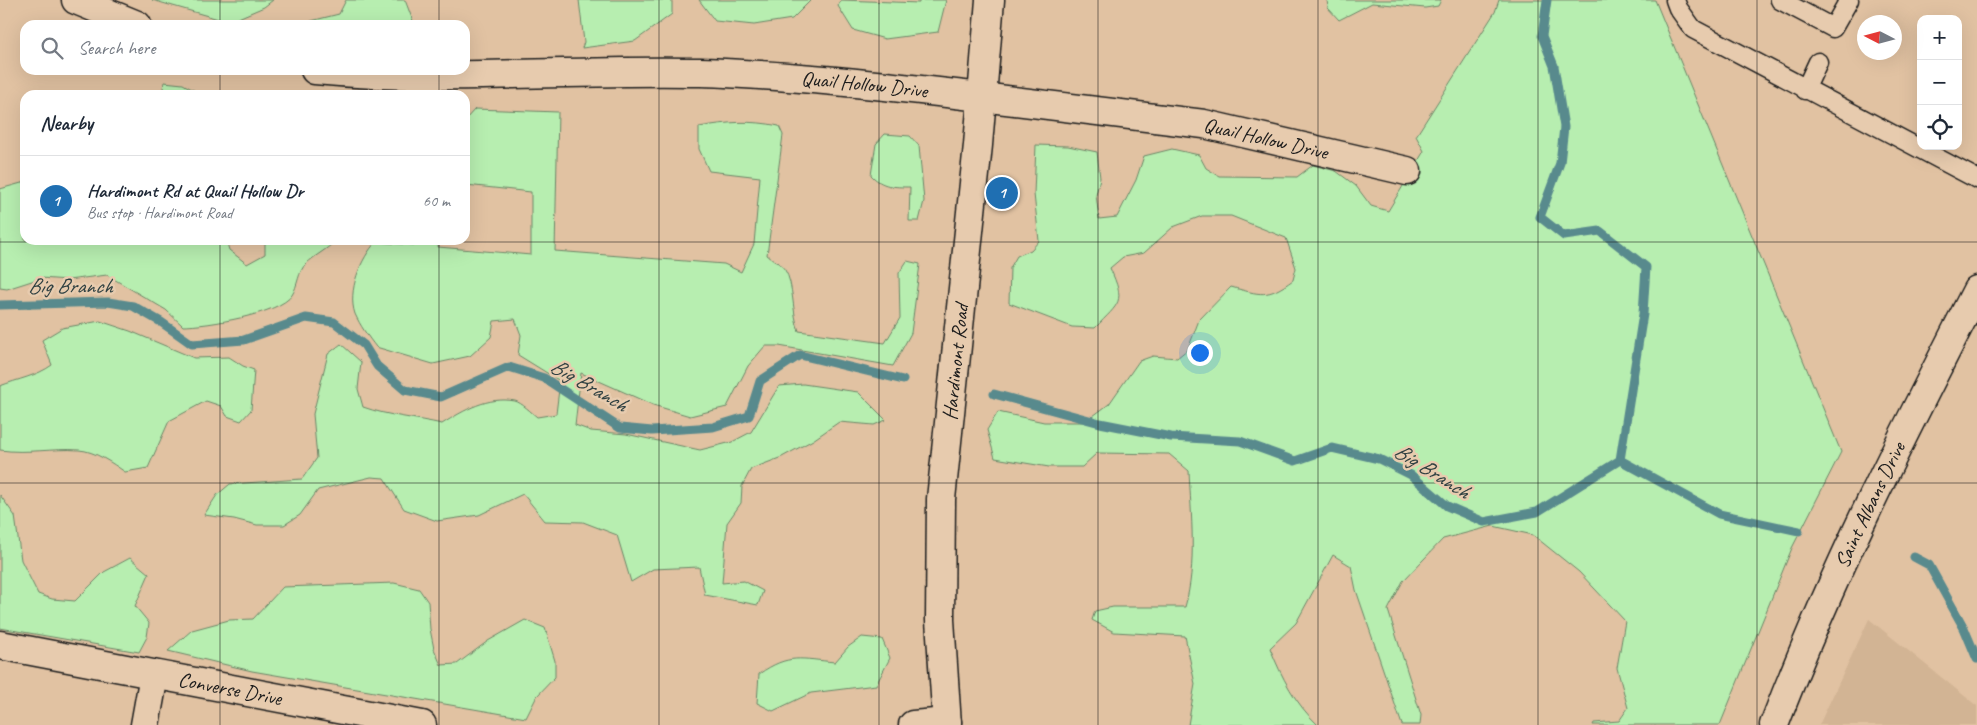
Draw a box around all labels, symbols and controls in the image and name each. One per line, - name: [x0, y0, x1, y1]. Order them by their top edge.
- north arrow: [1857, 15, 1902, 60]
- map controls: [1917, 15, 1962, 150]
- button: +: [1917, 15, 1962, 60]
- search box: [20, 20, 470, 75]
- icon: search: [38, 34, 66, 62]
- text: Search here: [78, 36, 155, 60]
- button: −: [1917, 60, 1962, 105]
- street label: Quail Hollow Drive: [800, 65, 931, 104]
- button: locate: [1917, 105, 1962, 150]
- text: Nearby: [40, 110, 93, 136]
- street label: Quail Hollow Drive: [1201, 111, 1332, 166]
- pin: 1: [986, 174, 1018, 212]
- text: Hardimont Rd at Quail Hollow Dr: [87, 179, 303, 203]
- text: 1: [52, 191, 60, 211]
- text: 60 m: [423, 191, 450, 211]
- text: Bus stop · Hardimont Road: [87, 203, 233, 223]
- water label: Big Branch: [28, 272, 114, 300]
- street label: Hardimont Road: [936, 300, 975, 421]
- your location: [1187, 340, 1213, 366]
- water label: Big Branch: [545, 352, 634, 419]
- water label: Big Branch: [1389, 437, 1477, 506]
- street label: Saint Albans Drive: [1829, 437, 1911, 572]
- street label: Converse Drive: [176, 666, 285, 711]

